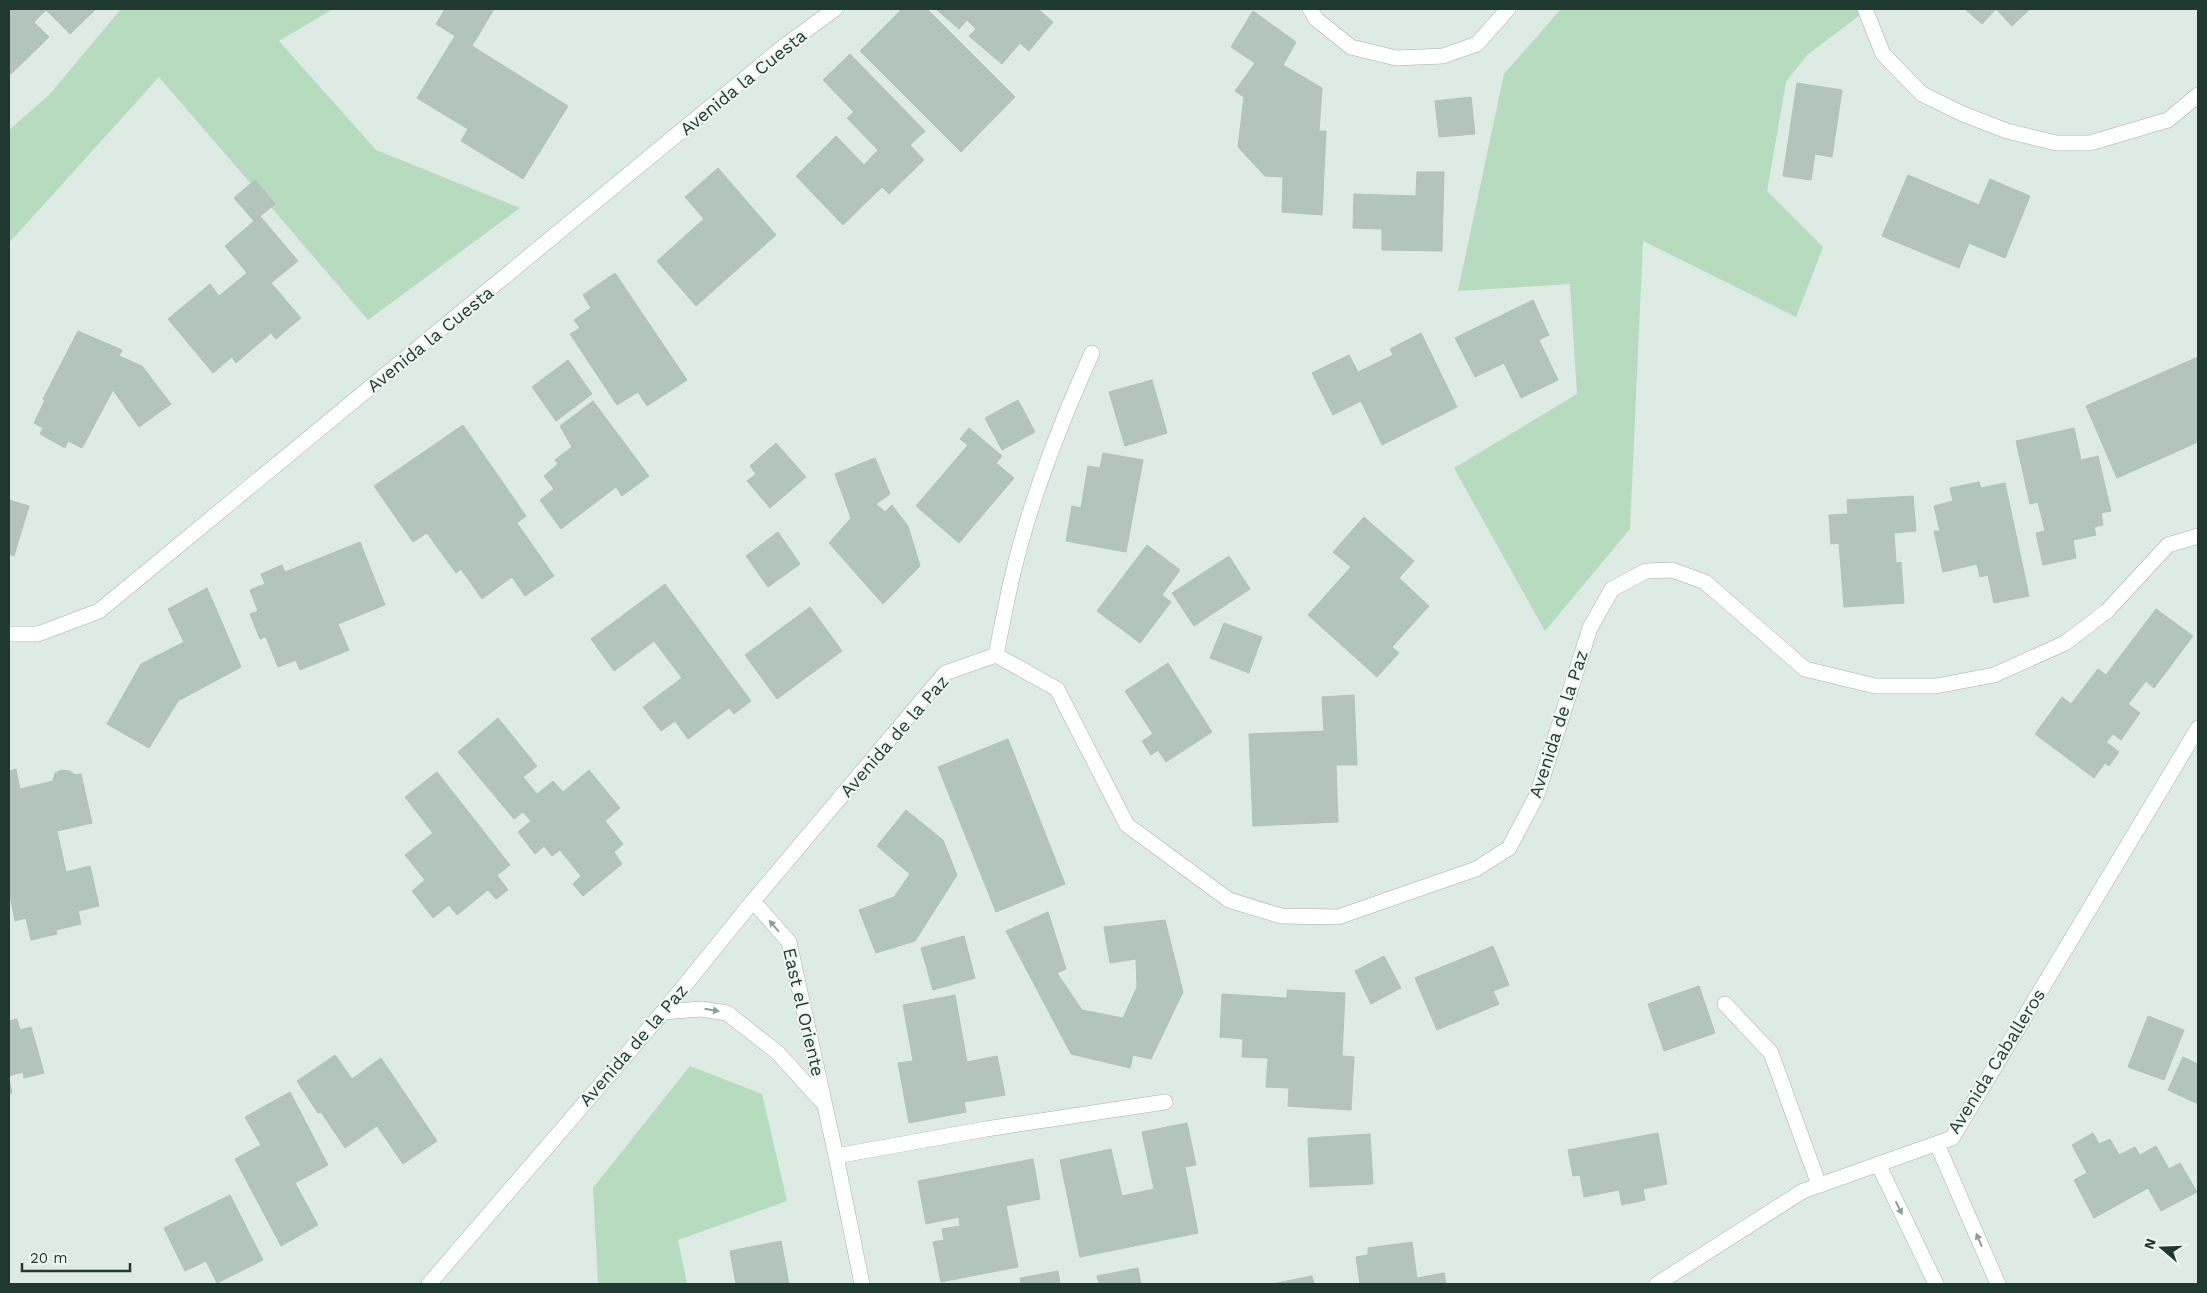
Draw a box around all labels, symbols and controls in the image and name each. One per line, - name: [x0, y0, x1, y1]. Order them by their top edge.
- street label: Avenida la Cuesta: [676, 25, 810, 139]
- street label: Avenida la Cuesta: [363, 282, 497, 396]
- street label: Avenida de la Paz: [1524, 647, 1592, 801]
- street label: Avenida de la Paz: [836, 671, 952, 801]
- one-way arrow: [769, 919, 780, 932]
- street label: East el Oriente: [779, 946, 829, 1078]
- street label: Avenida de la Paz: [575, 980, 691, 1110]
- street label: Avenida Caballeros: [1943, 985, 2049, 1137]
- one-way arrow: [704, 1007, 720, 1015]
- one-way arrow: [1895, 1201, 1903, 1215]
- north arrow: [2137, 1223, 2187, 1273]
- one-way arrow: [1974, 1232, 1982, 1247]
- text: N: [2140, 1236, 2159, 1251]
- scale bar: [22, 1240, 130, 1272]
- text: 20 m: [30, 1249, 68, 1267]

